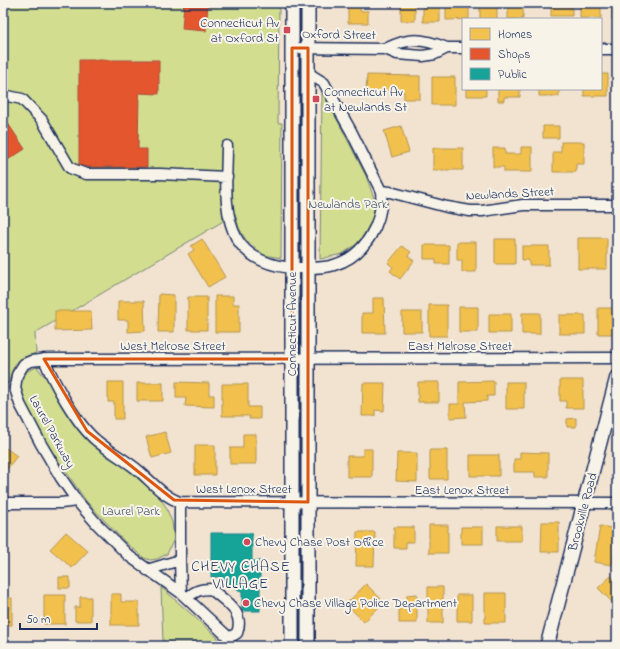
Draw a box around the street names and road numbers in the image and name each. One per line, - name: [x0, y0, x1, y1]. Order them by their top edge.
- street label: Oxford Street: [302, 25, 377, 45]
- street label: Newlands Street: [465, 182, 555, 206]
- street label: Connecticut Avenue: [283, 271, 302, 376]
- street label: West Melrose Street: [120, 337, 226, 356]
- street label: East Melrose Street: [408, 337, 513, 356]
- street label: Laurel Parkway: [23, 392, 80, 472]
- street label: Brookville Road: [563, 470, 603, 554]
- street label: West Lenox Street: [196, 480, 293, 499]
- street label: East Lenox Street: [415, 481, 510, 500]

